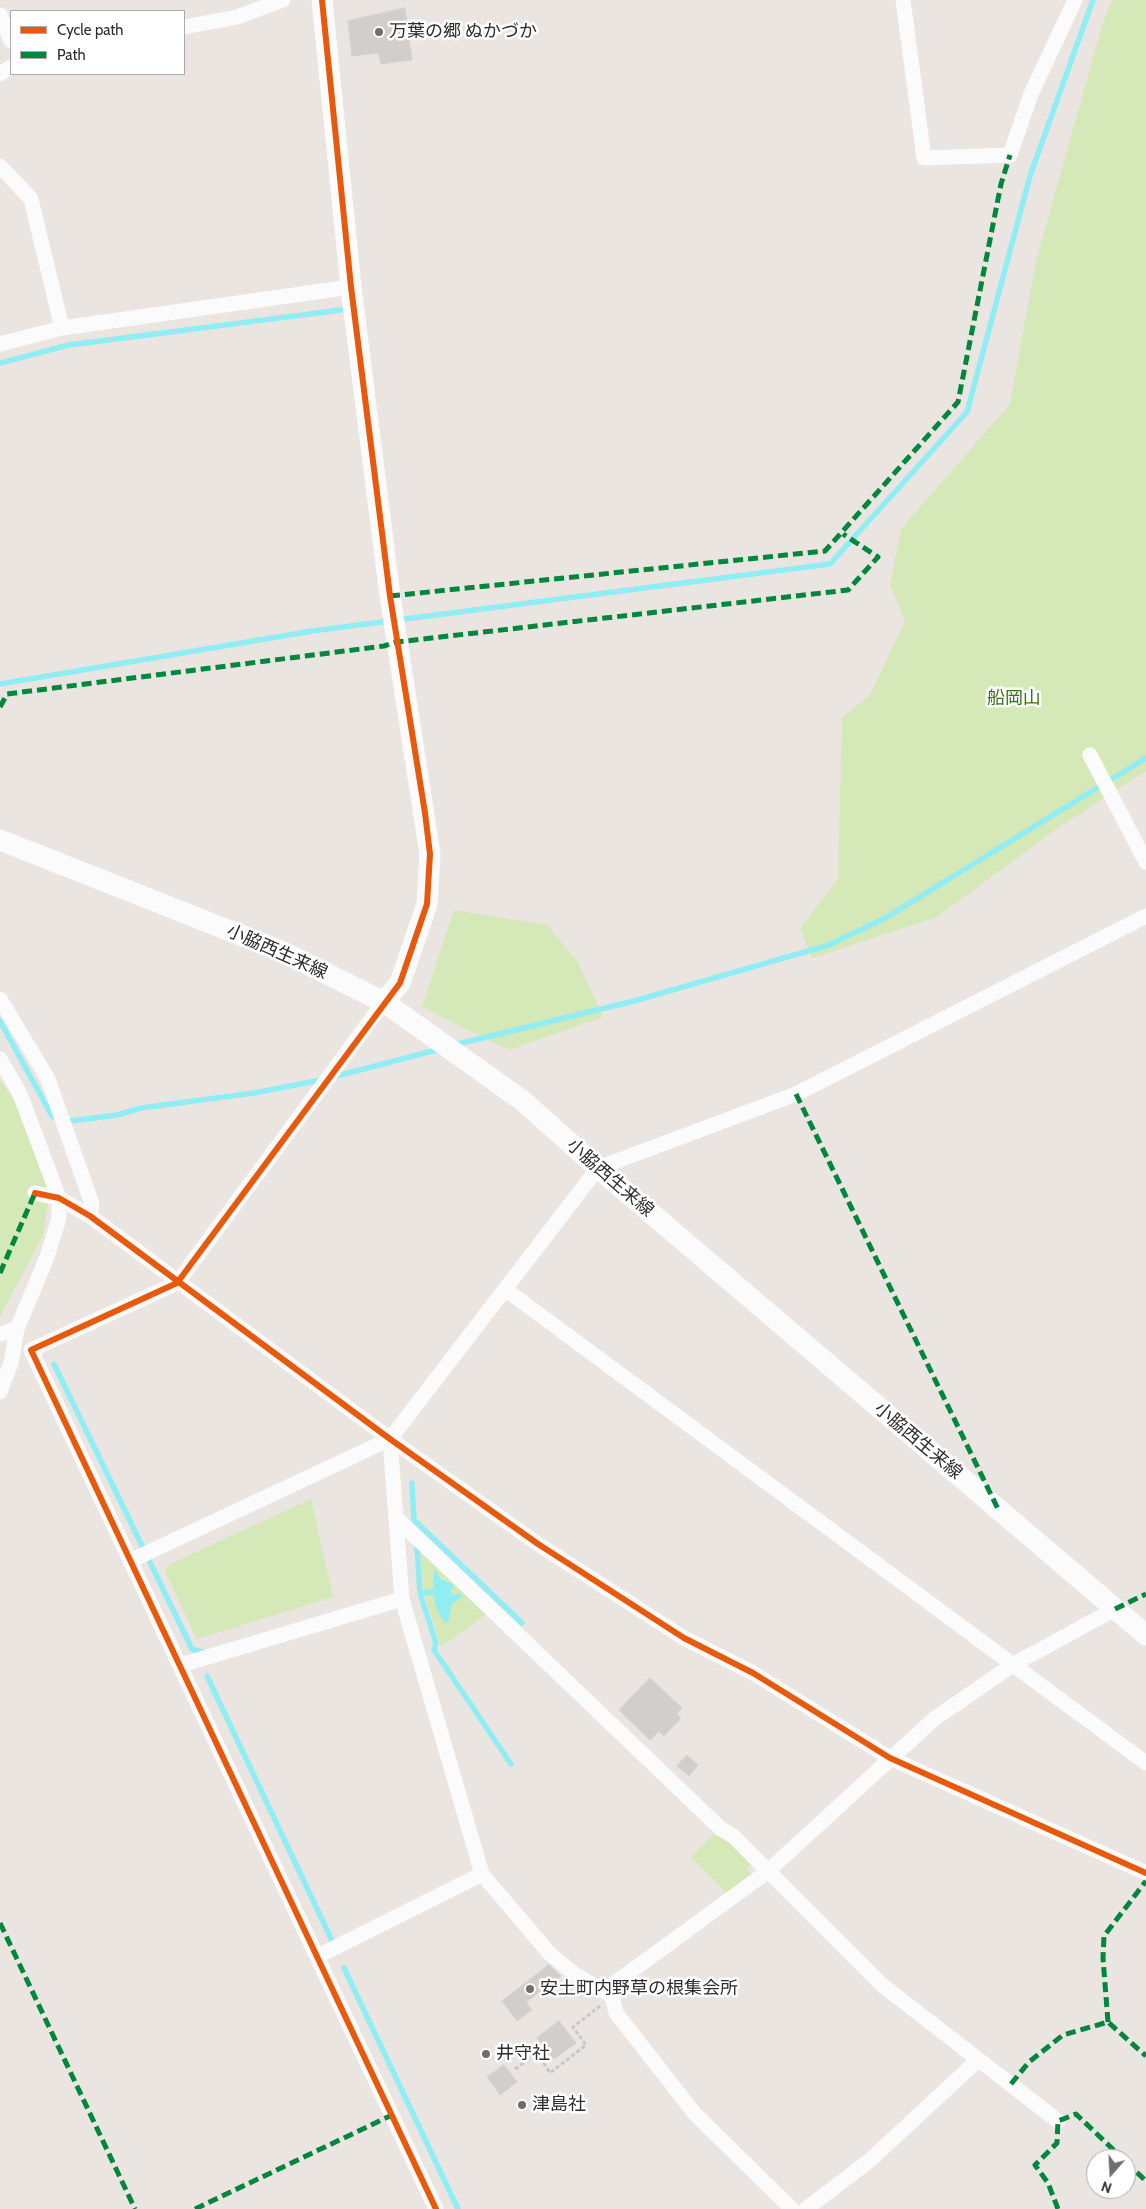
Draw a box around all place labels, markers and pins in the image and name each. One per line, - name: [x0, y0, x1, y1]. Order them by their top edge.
- place label: 万葉の郷 ぬかづか: [389, 21, 537, 43]
- marker: 万葉の郷 ぬかづか: [373, 26, 385, 38]
- place label: 安土町内野草の根集会所: [540, 1978, 738, 2000]
- marker: 安土町内野草の根集会所: [524, 1983, 536, 1995]
- place label: 井守社: [496, 2043, 550, 2065]
- marker: 井守社: [480, 2048, 492, 2060]
- place label: 津島社: [532, 2094, 586, 2116]
- marker: 津島社: [516, 2099, 528, 2111]

